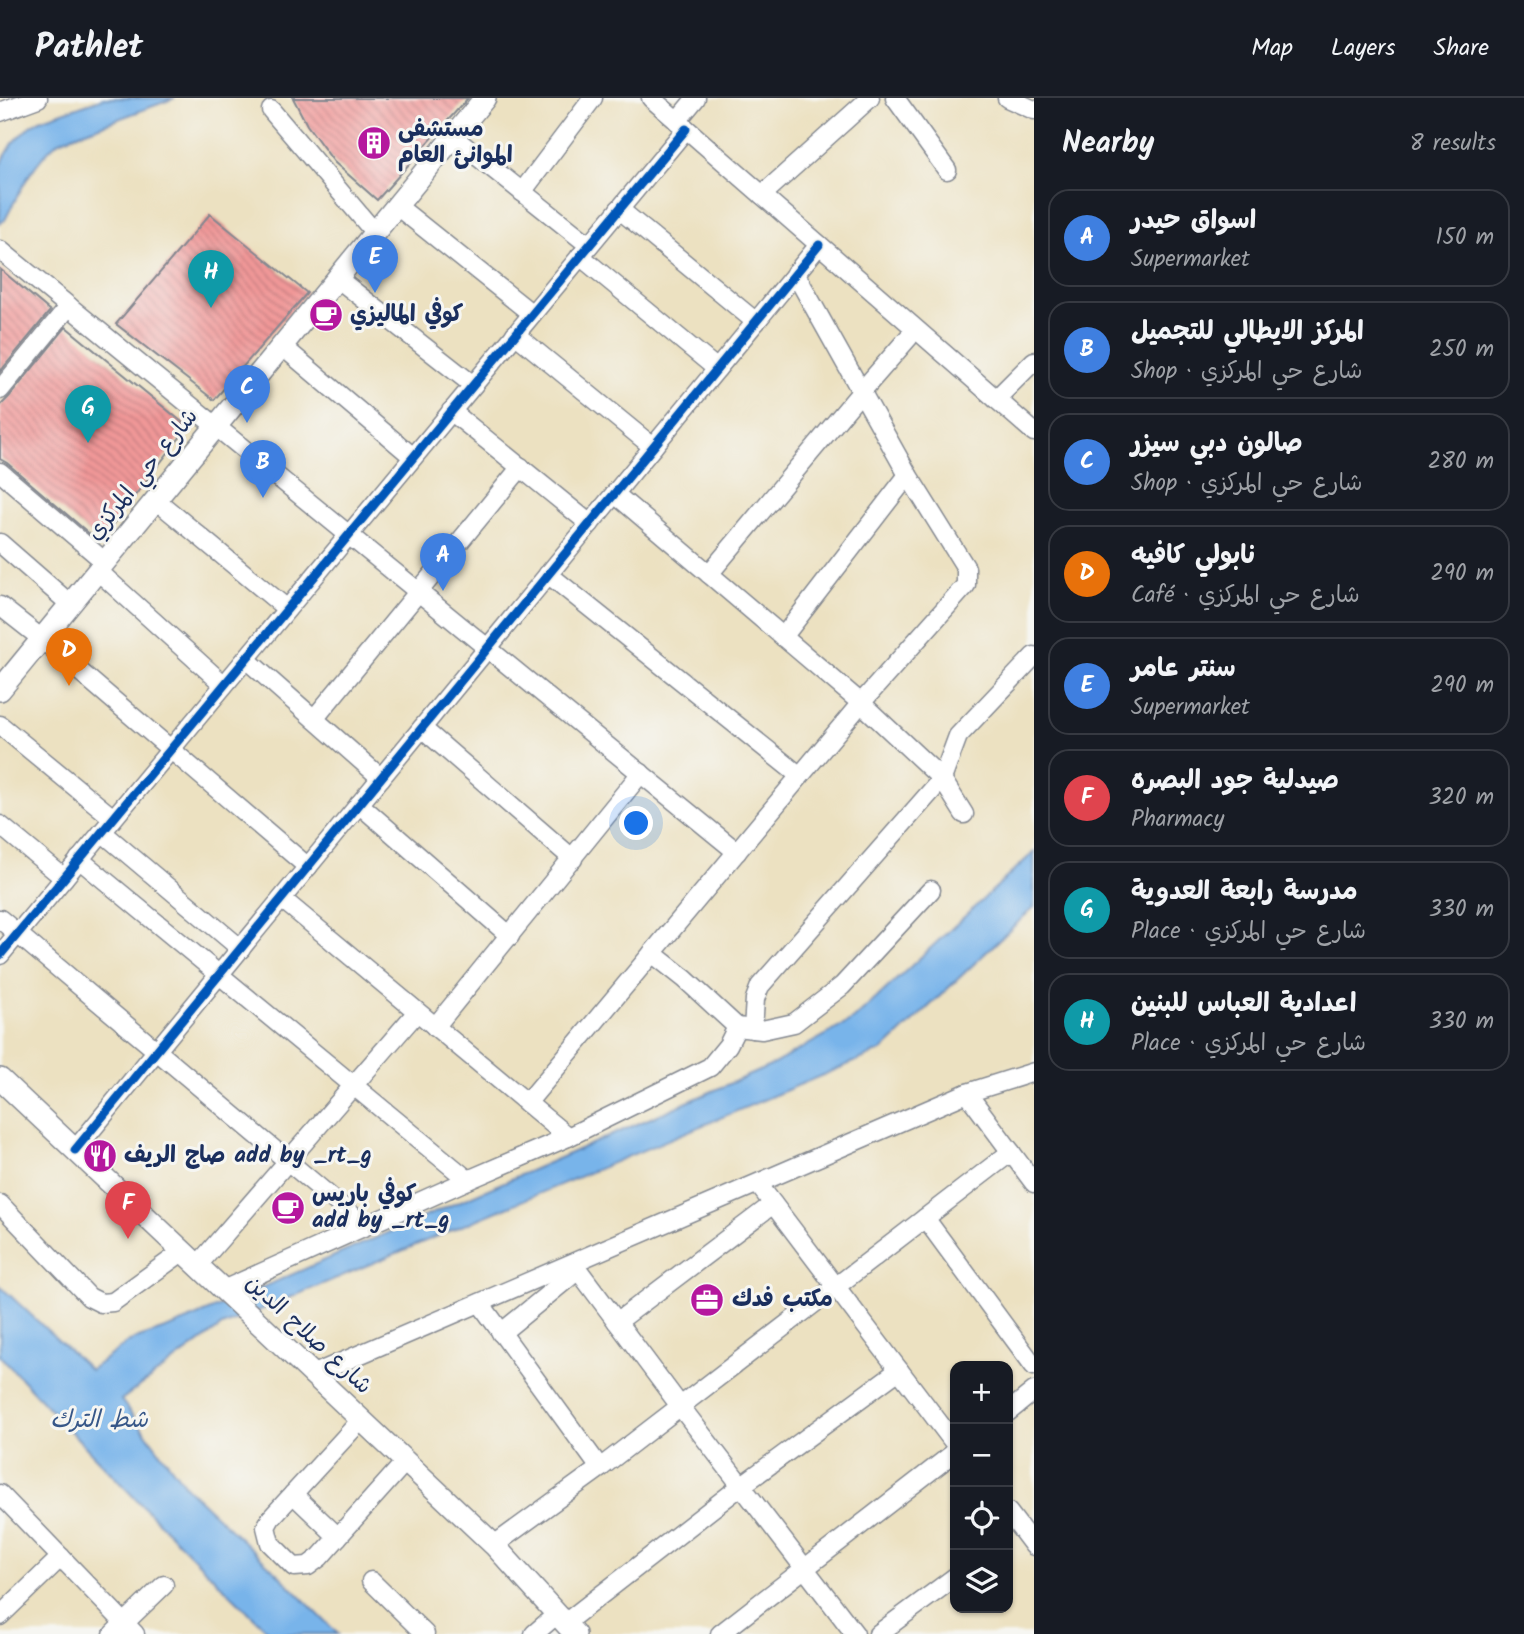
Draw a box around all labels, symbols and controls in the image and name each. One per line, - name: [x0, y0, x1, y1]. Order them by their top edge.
- text: Pathlet: [35, 22, 143, 75]
- text: Map: [1251, 29, 1293, 68]
- text: Layers: [1331, 29, 1395, 68]
- text: Share: [1433, 29, 1489, 68]
- place label: مستشفى الموانئ العام: [398, 112, 513, 174]
- text: Nearby: [1062, 120, 1154, 168]
- building icon: مستشفى الموانئ العام: [355, 124, 393, 162]
- text: 8 results: [1410, 126, 1496, 162]
- text: اسواق حيدر: [1131, 200, 1256, 242]
- text: A: [1080, 220, 1094, 256]
- text: 150 m: [1435, 220, 1494, 256]
- pin: E: [352, 235, 398, 293]
- text: Supermarket: [1131, 242, 1250, 278]
- pin: H: [188, 250, 234, 308]
- cafe icon: كوفي الماليزي: [307, 296, 345, 334]
- place label: كوفي الماليزي: [350, 297, 464, 333]
- text: المركز الايطالي للتجميل: [1131, 311, 1364, 353]
- text: B: [1080, 332, 1094, 368]
- text: 250 m: [1429, 332, 1494, 368]
- text: Shop · شارع حي المركزي: [1131, 354, 1362, 390]
- pin: C: [224, 365, 270, 423]
- pin: G: [65, 385, 111, 443]
- street label: شارع حي المركزي: [78, 401, 209, 550]
- text: صالون دبي سيزر: [1131, 423, 1303, 465]
- pin: B: [240, 440, 286, 498]
- text: C: [1080, 444, 1094, 480]
- text: 280 m: [1428, 444, 1494, 480]
- text: Shop · شارع حي المركزي: [1131, 466, 1362, 502]
- pin: A: [420, 533, 466, 591]
- text: نابولي كافيه: [1131, 535, 1255, 577]
- text: D: [1079, 556, 1095, 592]
- text: 290 m: [1430, 556, 1494, 592]
- text: Café · شارع حي المركزي: [1131, 578, 1360, 614]
- pin: D: [46, 628, 92, 686]
- text: سنتر عامر: [1131, 648, 1236, 690]
- text: E: [1081, 668, 1093, 704]
- text: 290 m: [1430, 668, 1494, 704]
- text: Supermarket: [1131, 690, 1250, 726]
- text: صيدلية جود البصره: [1131, 760, 1339, 802]
- text: F: [1081, 780, 1093, 816]
- text: 320 m: [1428, 780, 1494, 816]
- text: Pharmacy: [1131, 802, 1224, 838]
- your location: [619, 806, 653, 840]
- text: مدرسة رابعة العدوية: [1131, 871, 1358, 913]
- text: G: [1080, 892, 1094, 928]
- text: 330 m: [1429, 892, 1494, 928]
- text: Place · شارع حي المركزي: [1131, 914, 1366, 950]
- text: اعدادية العباس للبنين: [1131, 983, 1357, 1025]
- text: H: [1080, 1004, 1094, 1040]
- text: 330 m: [1429, 1004, 1494, 1040]
- text: Place · شارع حي المركزي: [1131, 1026, 1366, 1062]
- restaurant icon: صاج الريف add by _rt_g: [81, 1137, 119, 1175]
- place label: صاج الريف add by _rt_g: [124, 1138, 372, 1174]
- place label: كوفي باريس add by _rt_g: [312, 1177, 449, 1239]
- pin: F: [105, 1181, 151, 1239]
- cafe icon: كوفي باريس add by _rt_g: [269, 1189, 307, 1227]
- street label: شارع صلاح الدين: [236, 1266, 380, 1404]
- office icon: مكتب فدك: [688, 1281, 726, 1319]
- place label: مكتب فدك: [732, 1282, 833, 1318]
- map controls: [950, 1361, 1013, 1613]
- button: +: [950, 1361, 1013, 1424]
- water label: شط الترك: [50, 1401, 148, 1440]
- button: −: [950, 1424, 1013, 1487]
- button: locate: [950, 1487, 1013, 1550]
- button: layers: [950, 1550, 1013, 1613]

